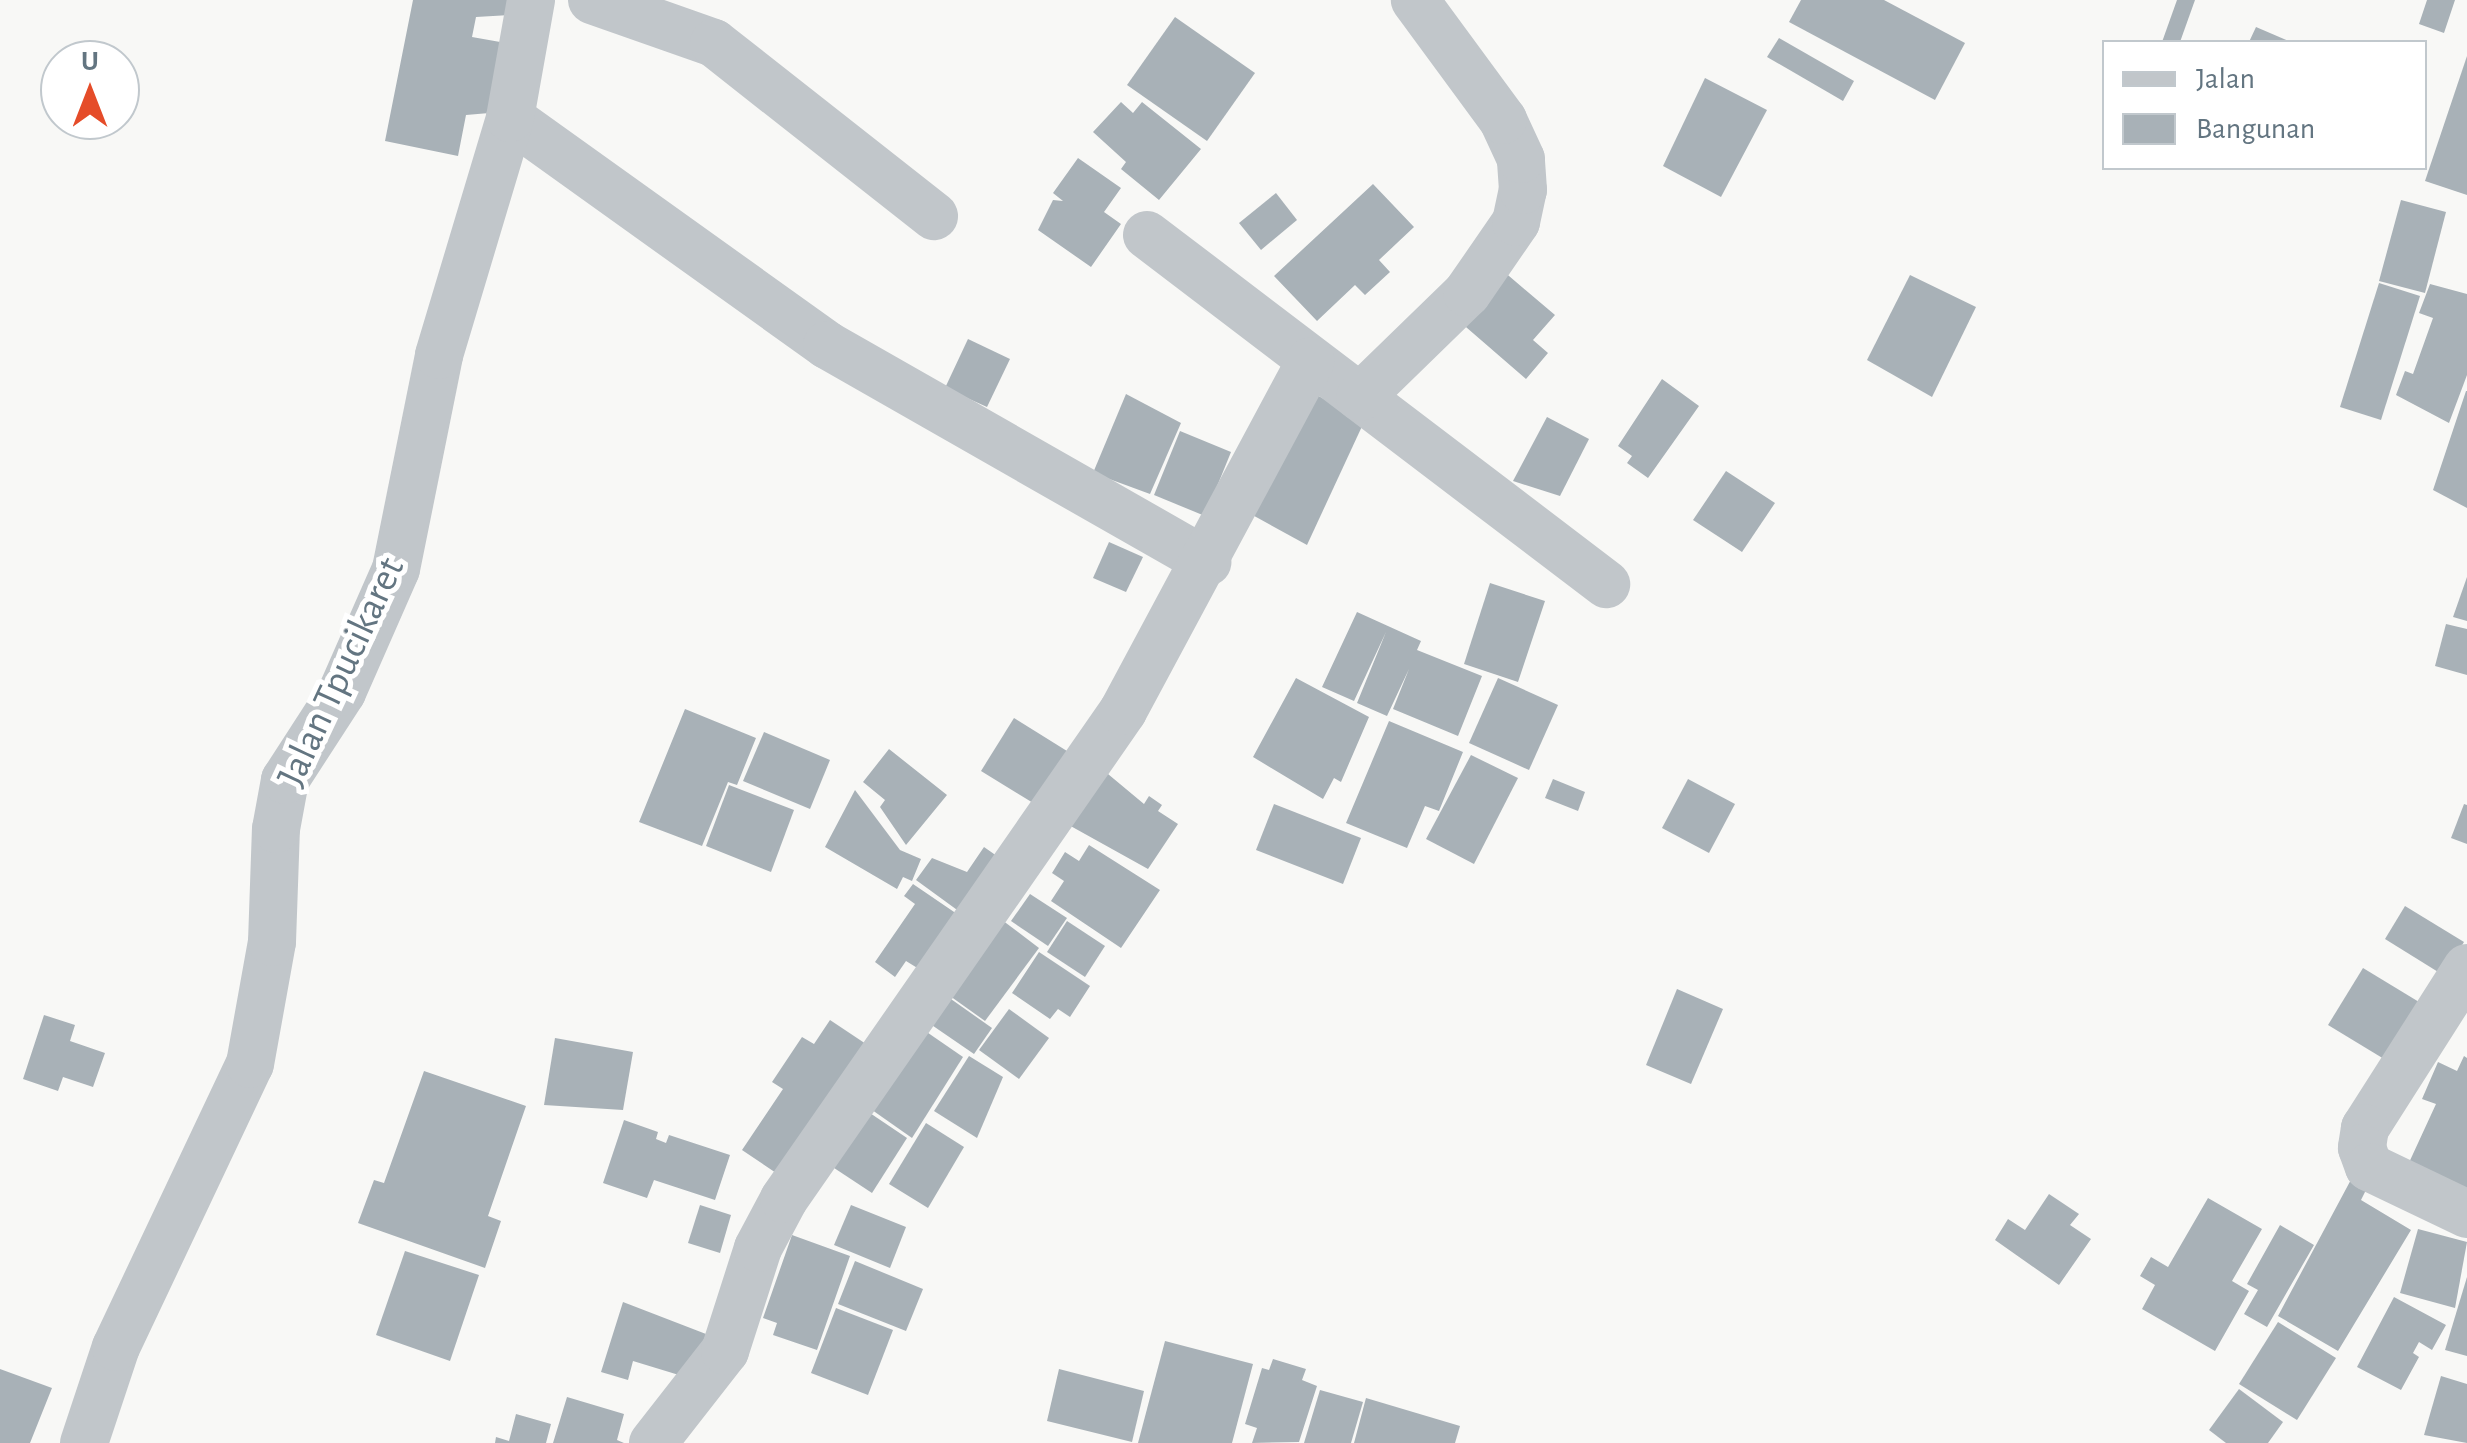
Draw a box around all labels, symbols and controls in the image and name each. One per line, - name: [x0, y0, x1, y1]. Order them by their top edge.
- north arrow: [40, 40, 140, 140]
- legend: [2102, 40, 2427, 170]
- text: U: [81, 48, 99, 76]
- text: Jalan: [2196, 64, 2255, 94]
- text: Bangunan: [2196, 114, 2315, 144]
- street label: Jalan Tpucikaret: [267, 550, 415, 794]

